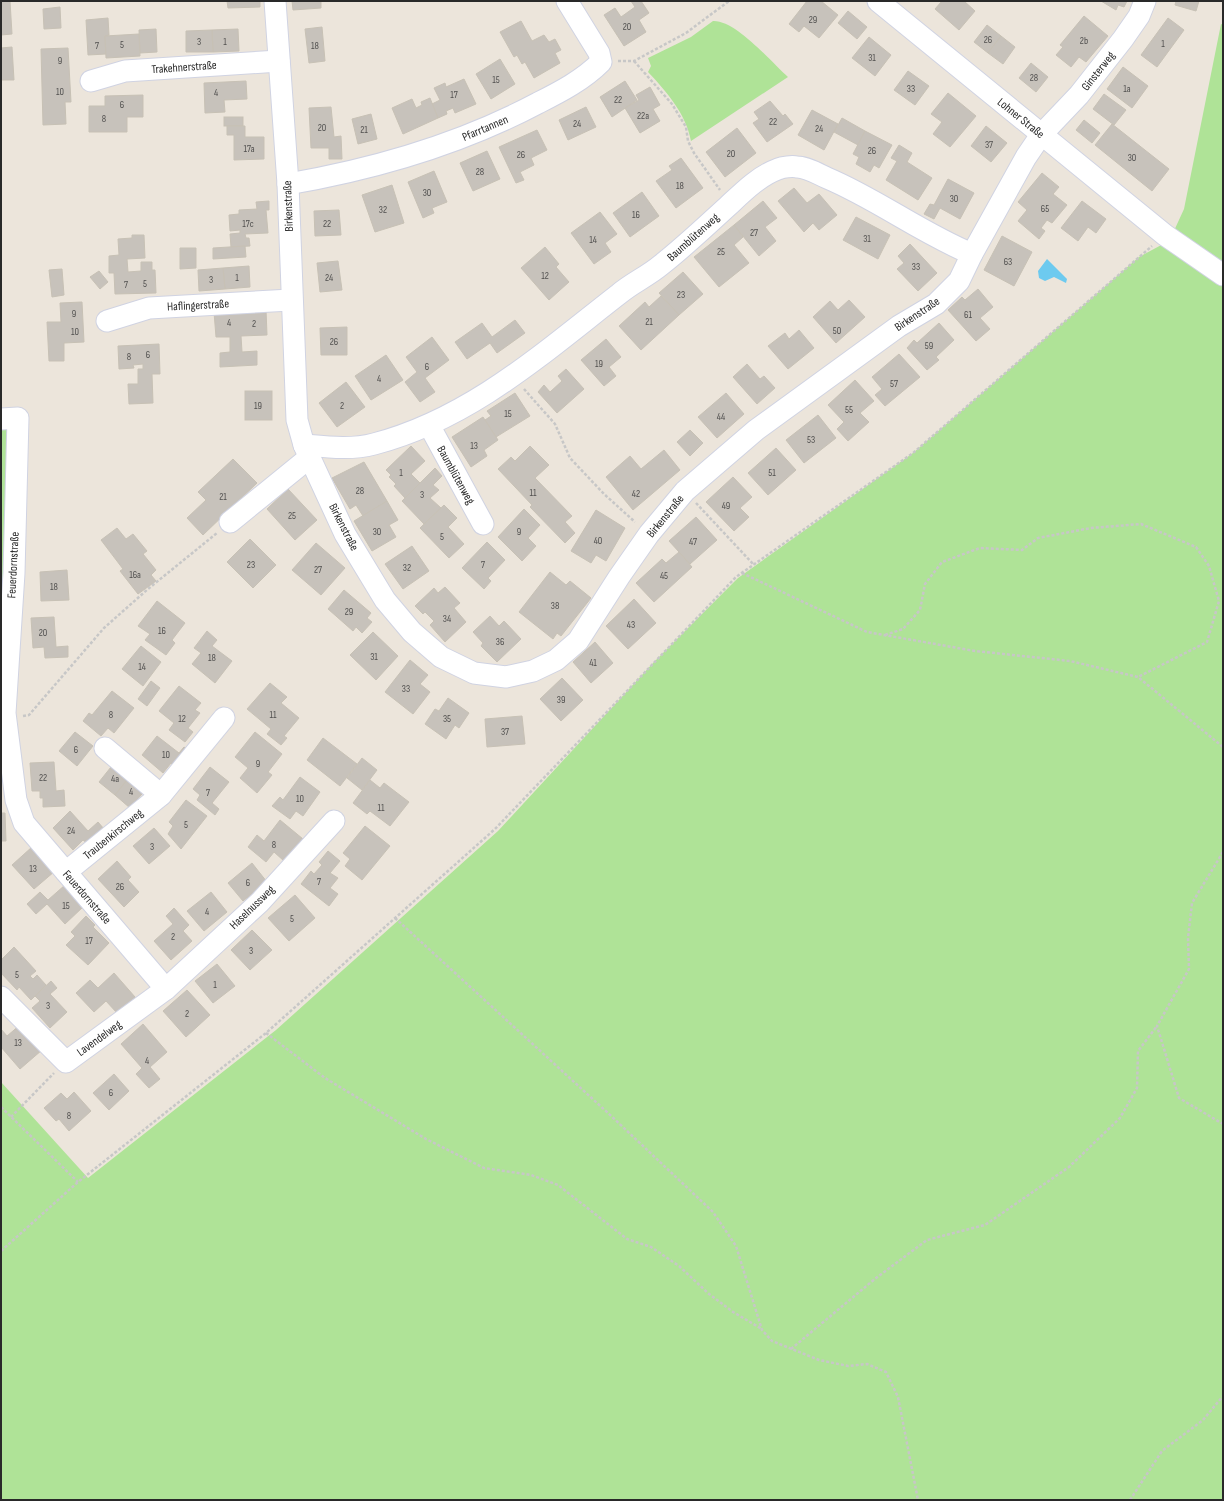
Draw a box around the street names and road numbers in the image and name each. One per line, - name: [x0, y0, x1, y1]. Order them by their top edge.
- street label: Ginsterweg: [1078, 48, 1119, 94]
- street label: Trakehnerstraße: [151, 58, 217, 77]
- street label: Lohner Straße: [994, 95, 1047, 142]
- street label: Pfarrtannen: [460, 112, 510, 145]
- street label: Birkenstraße: [280, 180, 297, 232]
- street label: Baumblütenweg: [664, 210, 723, 265]
- street label: Birkenstraße: [892, 294, 943, 335]
- street label: Haflingerstraße: [167, 296, 230, 315]
- street label: Baumblütenweg: [433, 443, 478, 507]
- street label: Birkenstraße: [643, 492, 687, 541]
- street label: Birkenstraße: [325, 501, 362, 554]
- street label: Feuerdornstraße: [4, 531, 23, 599]
- street label: Traubenkirschweg: [80, 806, 146, 863]
- street label: Feuerdornstraße: [59, 867, 114, 927]
- street label: Haselnussweg: [227, 882, 278, 933]
- street label: Lavendelweg: [74, 1017, 125, 1060]

